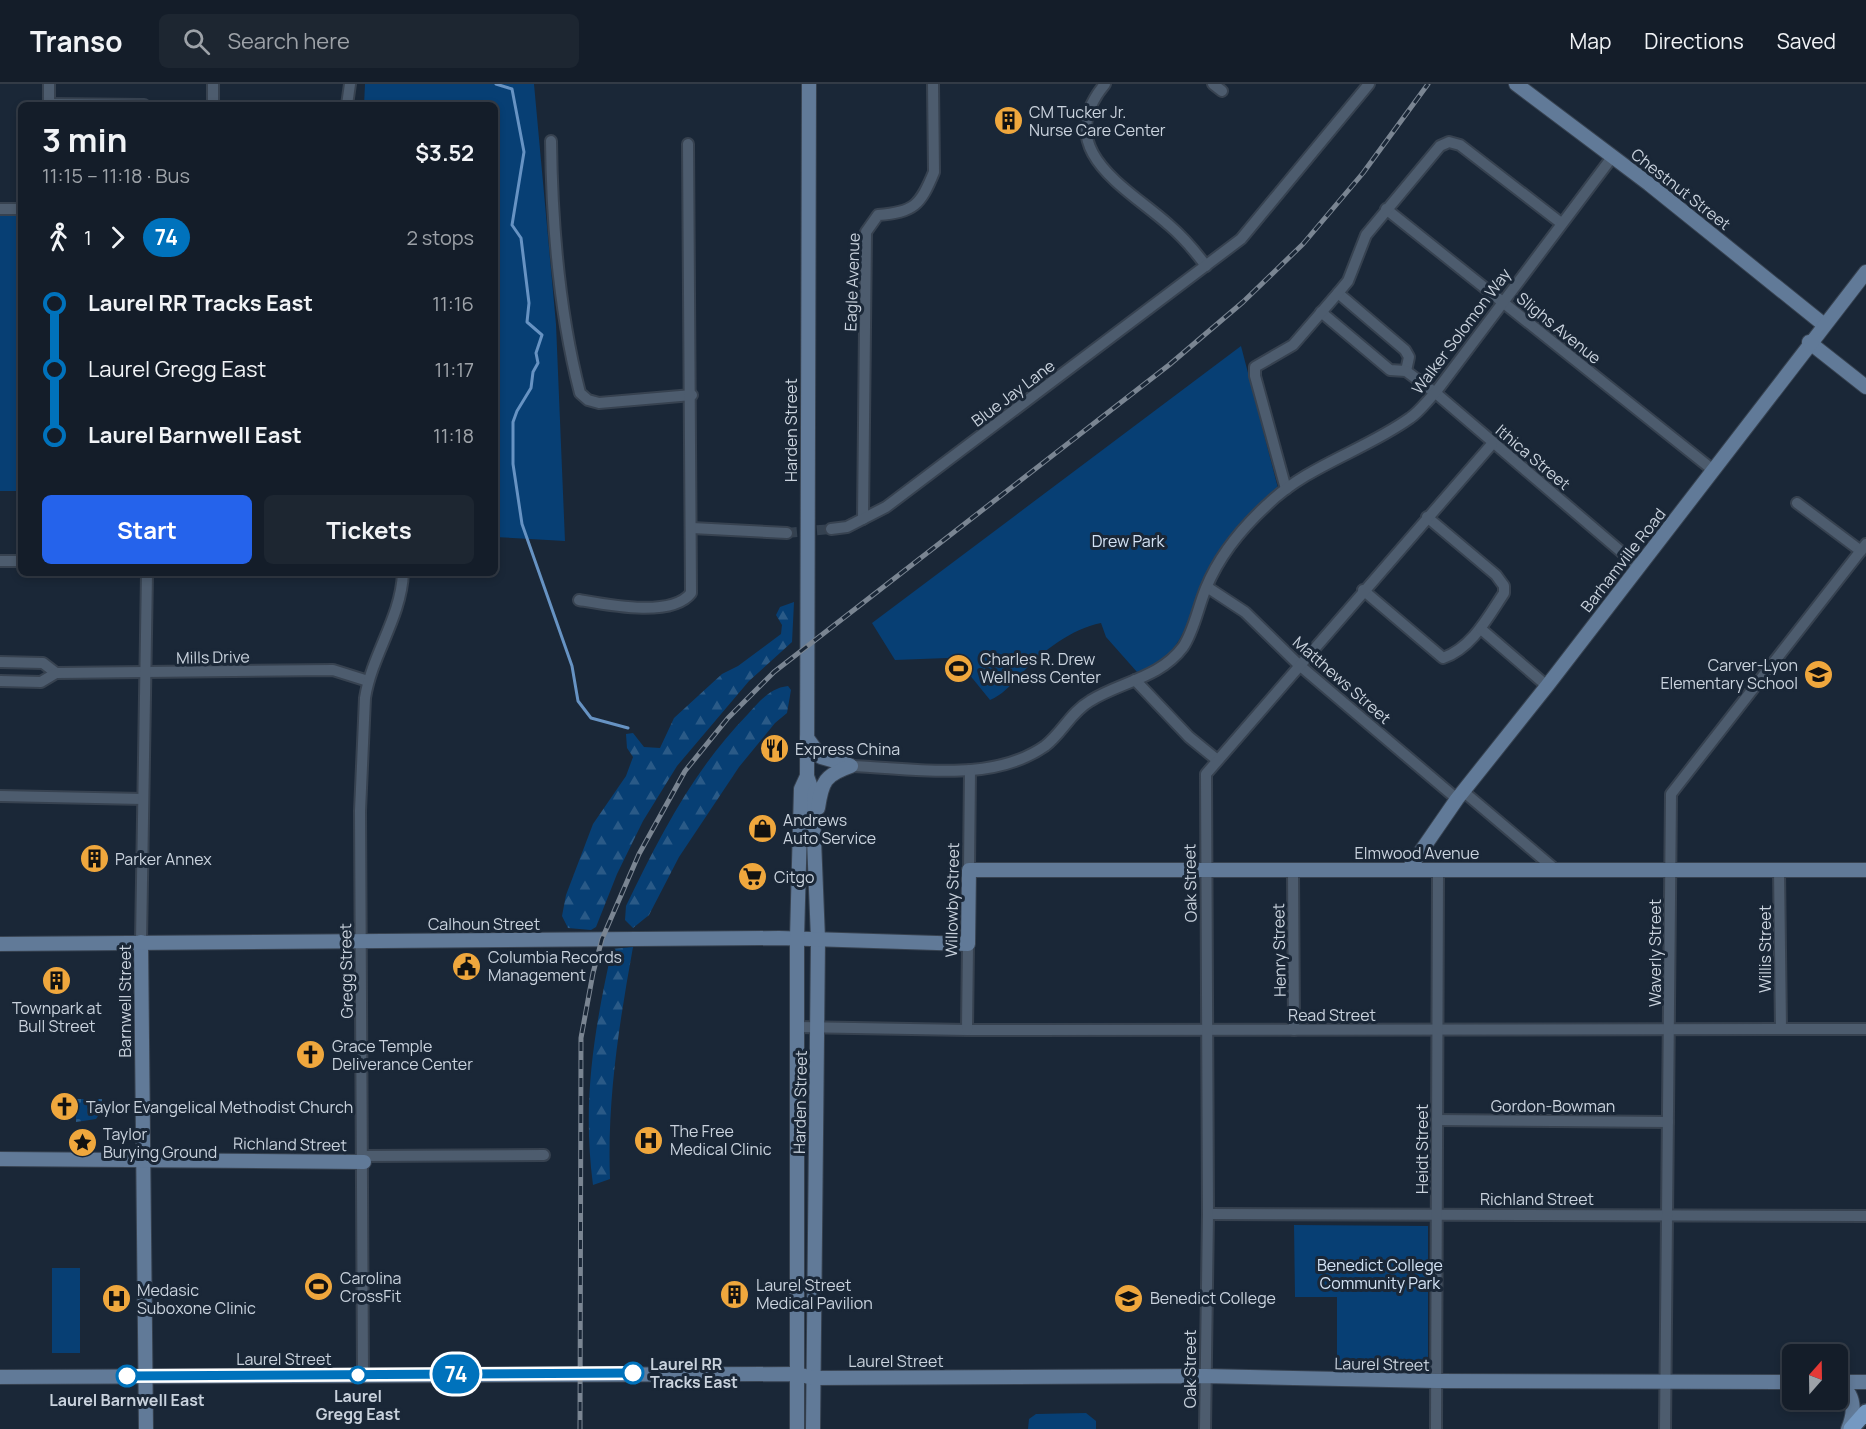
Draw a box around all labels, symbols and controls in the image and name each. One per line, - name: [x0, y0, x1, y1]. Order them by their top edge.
- search box: [159, 14, 579, 68]
- text: Transo: [30, 22, 123, 60]
- icon: search: [180, 25, 213, 58]
- text: Search here: [228, 26, 350, 56]
- text: Map: [1570, 27, 1611, 55]
- text: Directions: [1644, 27, 1744, 55]
- text: Saved: [1777, 27, 1836, 55]
- place label: CM Tucker Jr. Nurse Care Center: [1029, 101, 1166, 141]
- building icon: CM Tucker Jr. Nurse Care Center: [992, 105, 1024, 137]
- text: 3 min: [42, 117, 127, 162]
- text: $3.52: [415, 138, 474, 168]
- street label: Chestnut Street: [1627, 143, 1735, 235]
- text: 11:15 – 11:18 · Bus: [42, 162, 190, 189]
- icon: walk: [42, 221, 75, 254]
- icon: forward: [101, 221, 134, 254]
- text: 74: [155, 223, 178, 251]
- text: 1: [84, 224, 92, 251]
- text: 2 stops: [406, 224, 474, 251]
- street label: Eagle Avenue: [839, 232, 865, 332]
- street label: Walker Solomon Way: [1406, 263, 1516, 398]
- street label: Slighs Avenue: [1512, 287, 1606, 369]
- text: Laurel RR Tracks East: [88, 288, 313, 318]
- text: 11:16: [432, 290, 474, 317]
- text: Laurel Gregg East: [88, 354, 266, 384]
- street label: Blue Jay Lane: [967, 354, 1059, 432]
- text: 11:17: [435, 356, 474, 383]
- street label: Harden Street: [780, 378, 802, 482]
- street label: Ithica Street: [1491, 419, 1575, 495]
- text: Laurel Barnwell East: [88, 420, 302, 450]
- text: 11:18: [433, 422, 474, 449]
- button: Start: [42, 495, 252, 564]
- button: Tickets: [264, 495, 474, 564]
- street label: Barhamville Road: [1575, 503, 1671, 617]
- park label: Drew Park: [1092, 530, 1165, 552]
- street label: Matthews Street: [1288, 631, 1396, 729]
- street label: Mills Drive: [176, 645, 250, 669]
- place label: Charles R. Drew Wellness Center: [980, 648, 1101, 688]
- sports icon: Charles R. Drew Wellness Center: [943, 652, 975, 684]
- place label: Carver-Lyon Elementary School: [1660, 654, 1798, 694]
- school or university icon: Carver-Lyon Elementary School: [1803, 658, 1835, 690]
- restaurant icon: Express China: [758, 733, 790, 765]
- place label: Express China: [795, 738, 900, 760]
- place label: Andrews Auto Service: [783, 809, 876, 849]
- shop icon: Andrews Auto Service: [746, 813, 778, 845]
- street label: Willowby Street: [940, 842, 964, 958]
- street label: Elmwood Avenue: [1355, 842, 1479, 864]
- building icon: Parker Annex: [78, 843, 110, 875]
- street label: Oak Street: [1178, 844, 1202, 922]
- place label: Parker Annex: [115, 848, 212, 870]
- supermarket icon: Citgo: [737, 861, 769, 893]
- place label: Citgo: [774, 866, 815, 888]
- street label: Waverly Street: [1644, 899, 1666, 1007]
- street label: Henry Street: [1267, 903, 1291, 997]
- street label: Willis Street: [1754, 905, 1776, 993]
- street label: Calhoun Street: [428, 913, 540, 935]
- street label: Gregg Street: [334, 923, 358, 1019]
- street label: Barnwell Street: [114, 945, 136, 1057]
- place label: Columbia Records Management: [488, 946, 622, 986]
- public building icon: Columbia Records Management: [451, 950, 483, 982]
- building icon: Townpark at Bull Street: [41, 964, 73, 996]
- place label: Townpark at Bull Street: [12, 997, 102, 1037]
- street label: Read Street: [1288, 1004, 1376, 1026]
- place label: Grace Temple Deliverance Center: [332, 1035, 473, 1075]
- church icon: Grace Temple Deliverance Center: [295, 1039, 327, 1071]
- street label: Harden Street: [788, 1050, 812, 1154]
- church icon: Taylor Evangelical Methodist Church: [49, 1091, 81, 1123]
- street label: Gordon-Bowman: [1491, 1095, 1615, 1117]
- place label: Taylor Evangelical Methodist Church: [86, 1096, 353, 1118]
- street label: Heidt Street: [1411, 1104, 1433, 1194]
- place label: The Free Medical Clinic: [670, 1120, 772, 1160]
- place label: Taylor Burying Ground: [103, 1123, 217, 1163]
- hospital icon: The Free Medical Clinic: [633, 1124, 665, 1156]
- place icon: Taylor Burying Ground: [66, 1127, 98, 1159]
- street label: Richland Street: [233, 1132, 347, 1156]
- street label: Richland Street: [1480, 1188, 1594, 1210]
- park label: Benedict College Community Park: [1317, 1254, 1443, 1294]
- place label: Carolina CrossFit: [340, 1267, 401, 1307]
- sports icon: Carolina CrossFit: [303, 1271, 335, 1303]
- place label: Laurel Street Medical Pavilion: [756, 1274, 873, 1314]
- building icon: Laurel Street Medical Pavilion: [719, 1278, 751, 1310]
- place label: Medasic Suboxone Clinic: [137, 1279, 256, 1319]
- school or university icon: Benedict College: [1113, 1282, 1145, 1314]
- hospital icon: Medasic Suboxone Clinic: [100, 1283, 132, 1315]
- place label: Benedict College: [1150, 1287, 1276, 1309]
- street label: Oak Street: [1179, 1330, 1201, 1408]
- north arrow: [1782, 1344, 1848, 1410]
- map controls: [1782, 1344, 1848, 1410]
- street label: Laurel Street: [236, 1348, 332, 1370]
- street label: Laurel Street: [848, 1350, 944, 1372]
- street label: Laurel Street: [1334, 1352, 1430, 1376]
- place label: Laurel RR Tracks East: [650, 1353, 738, 1393]
- line badge: 74: [429, 1354, 483, 1394]
- text: 74: [444, 1360, 468, 1388]
- marker: Laurel RR Tracks East: [622, 1362, 644, 1384]
- marker: Laurel Barnwell East: [116, 1365, 138, 1387]
- marker: Laurel Gregg East: [349, 1366, 367, 1384]
- place label: Laurel Gregg East: [316, 1385, 400, 1425]
- place label: Laurel Barnwell East: [49, 1389, 205, 1411]

